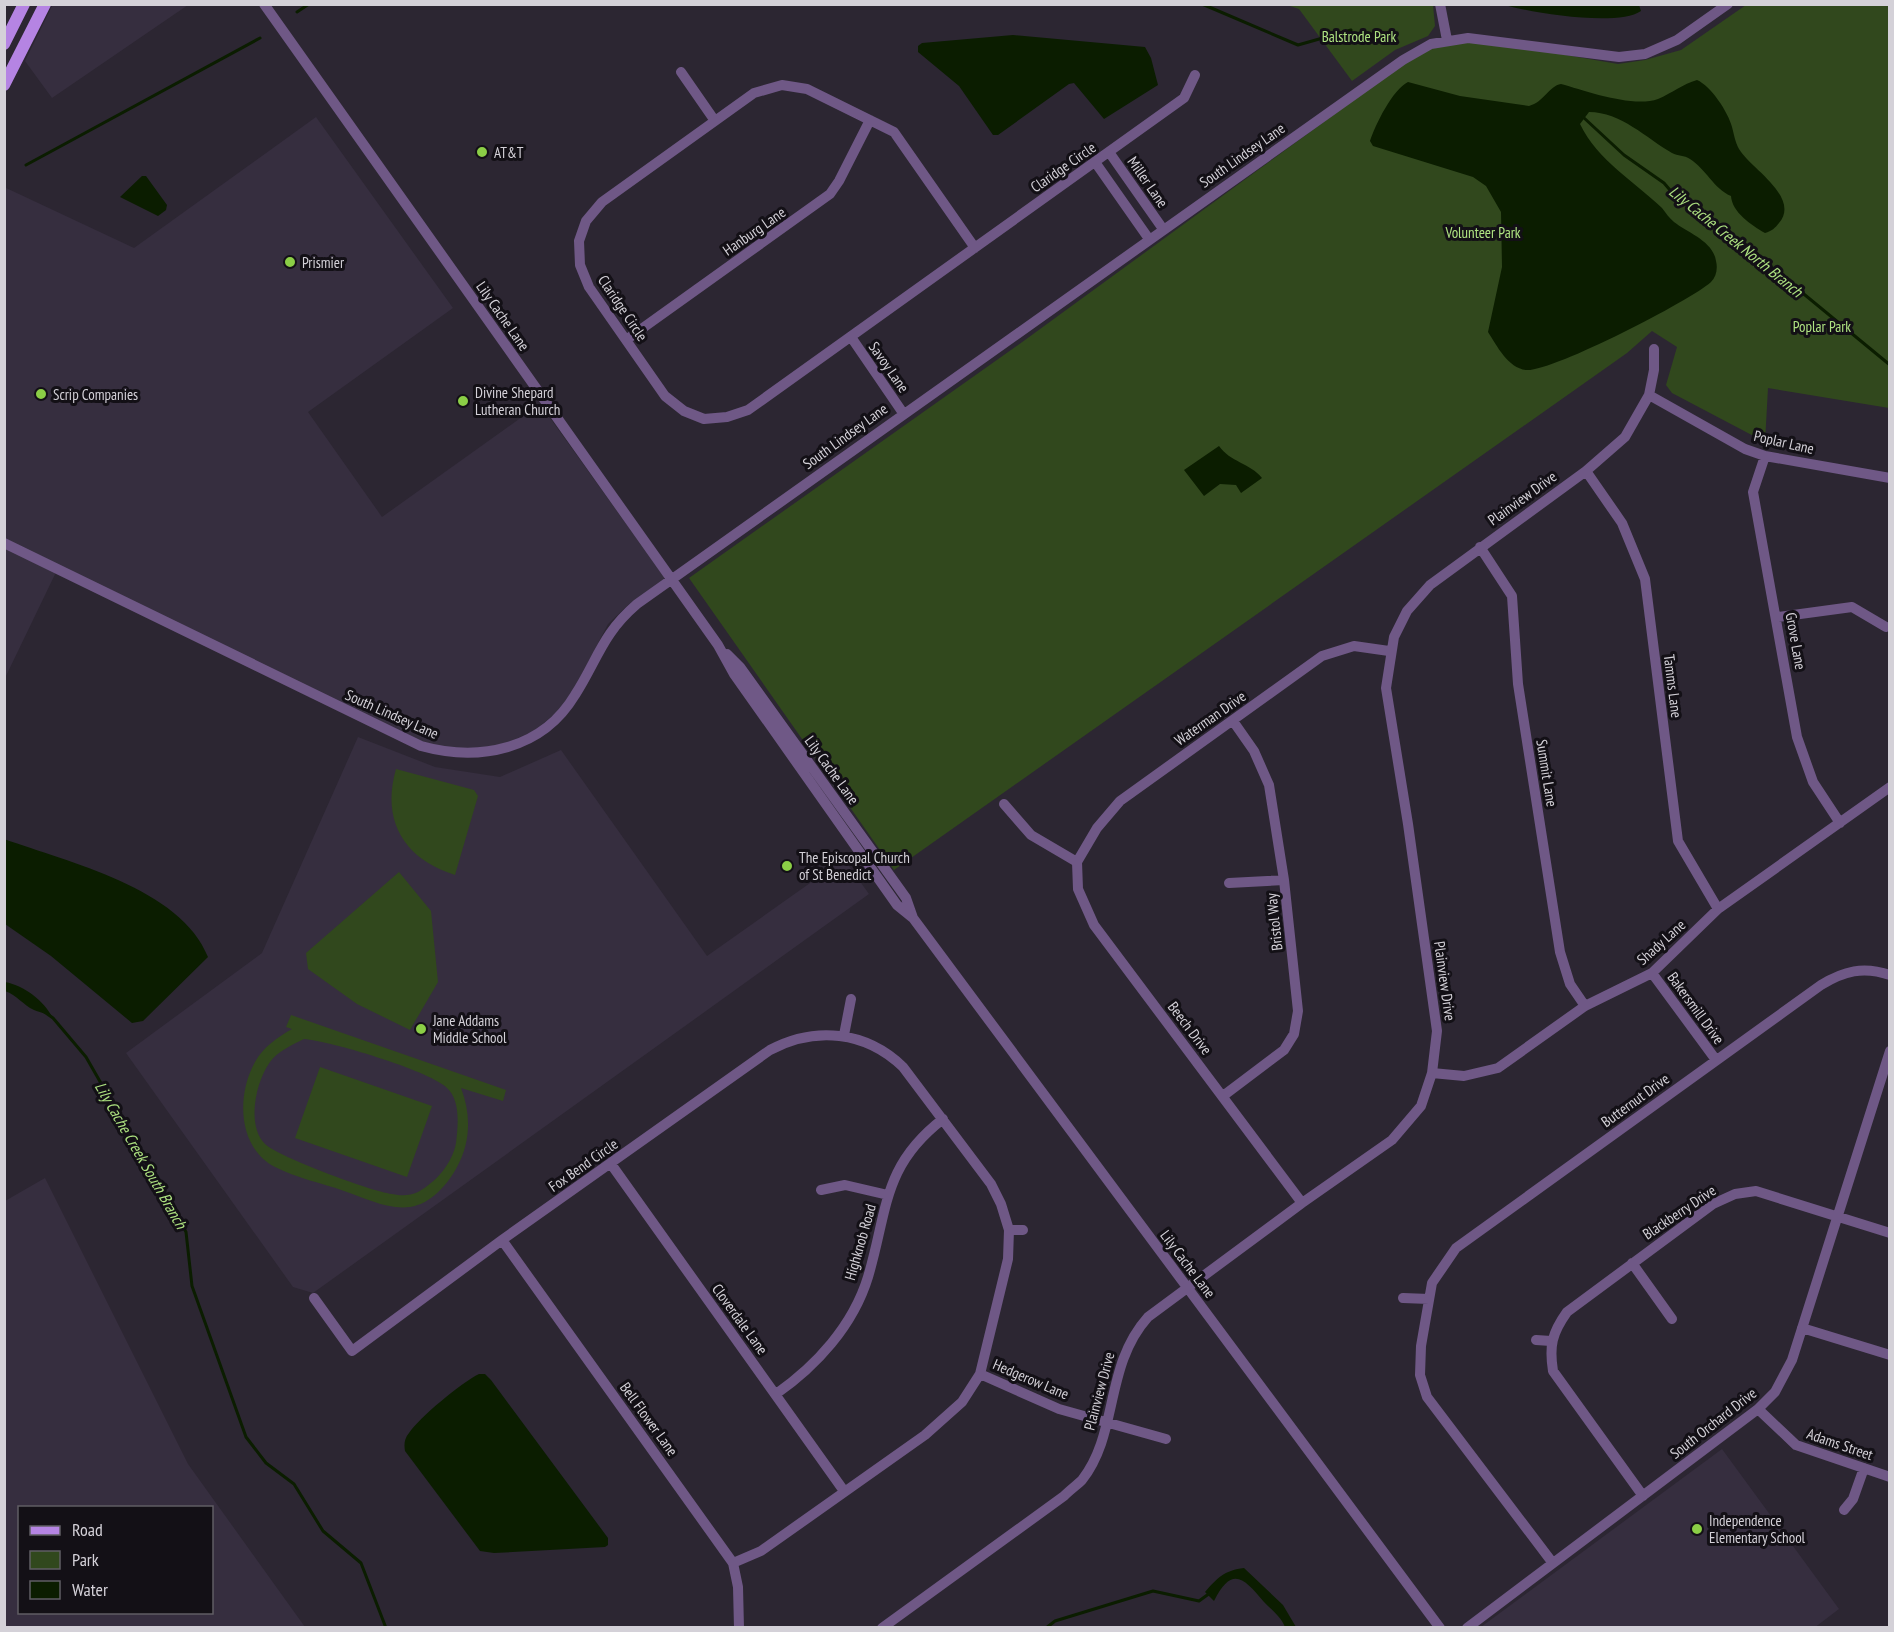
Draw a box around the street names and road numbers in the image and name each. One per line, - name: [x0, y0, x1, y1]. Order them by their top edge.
- street label: South Lindsey Lane: [1196, 119, 1288, 191]
- street label: Claridge Circle: [1027, 138, 1099, 196]
- street label: Miller Lane: [1124, 153, 1172, 211]
- street label: Hanburg Lane: [719, 203, 789, 259]
- street label: Claridge Circle: [594, 271, 652, 345]
- street label: Lily Cache Lane: [472, 278, 534, 354]
- street label: Savoy Lane: [865, 338, 913, 396]
- street label: South Lindsey Lane: [799, 399, 891, 473]
- street label: Poplar Lane: [1752, 426, 1816, 458]
- street label: Plainview Drive: [1484, 467, 1560, 529]
- street label: Grove Lane: [1782, 611, 1810, 671]
- street label: Tamms Lane: [1660, 653, 1686, 719]
- street label: South Lindsey Lane: [342, 685, 442, 743]
- street label: Waterman Drive: [1171, 687, 1249, 749]
- street label: Lily Cache Lane: [801, 732, 863, 808]
- street label: Summit Lane: [1532, 738, 1562, 808]
- street label: Bristol Way: [1262, 892, 1286, 952]
- street label: Shady Lane: [1633, 915, 1689, 969]
- street label: Plainview Drive: [1430, 940, 1460, 1022]
- street label: Bakersmill Drive: [1663, 968, 1729, 1048]
- street label: Beech Drive: [1164, 998, 1216, 1058]
- street label: Butternut Drive: [1597, 1069, 1673, 1131]
- street label: Fox Bend Circle: [545, 1134, 621, 1196]
- street label: Blackberry Drive: [1639, 1181, 1719, 1243]
- street label: Highknob Road: [840, 1202, 880, 1282]
- street label: Lily Cache Lane: [1156, 1226, 1220, 1302]
- street label: Cloverdale Lane: [708, 1280, 772, 1358]
- street label: Plainview Drive: [1079, 1350, 1119, 1432]
- street label: Hedgerow Lane: [990, 1355, 1072, 1403]
- street label: Bell Flower Lane: [616, 1378, 682, 1460]
- street label: South Orchard Drive: [1666, 1383, 1760, 1463]
- street label: Adams Street: [1804, 1424, 1876, 1464]

